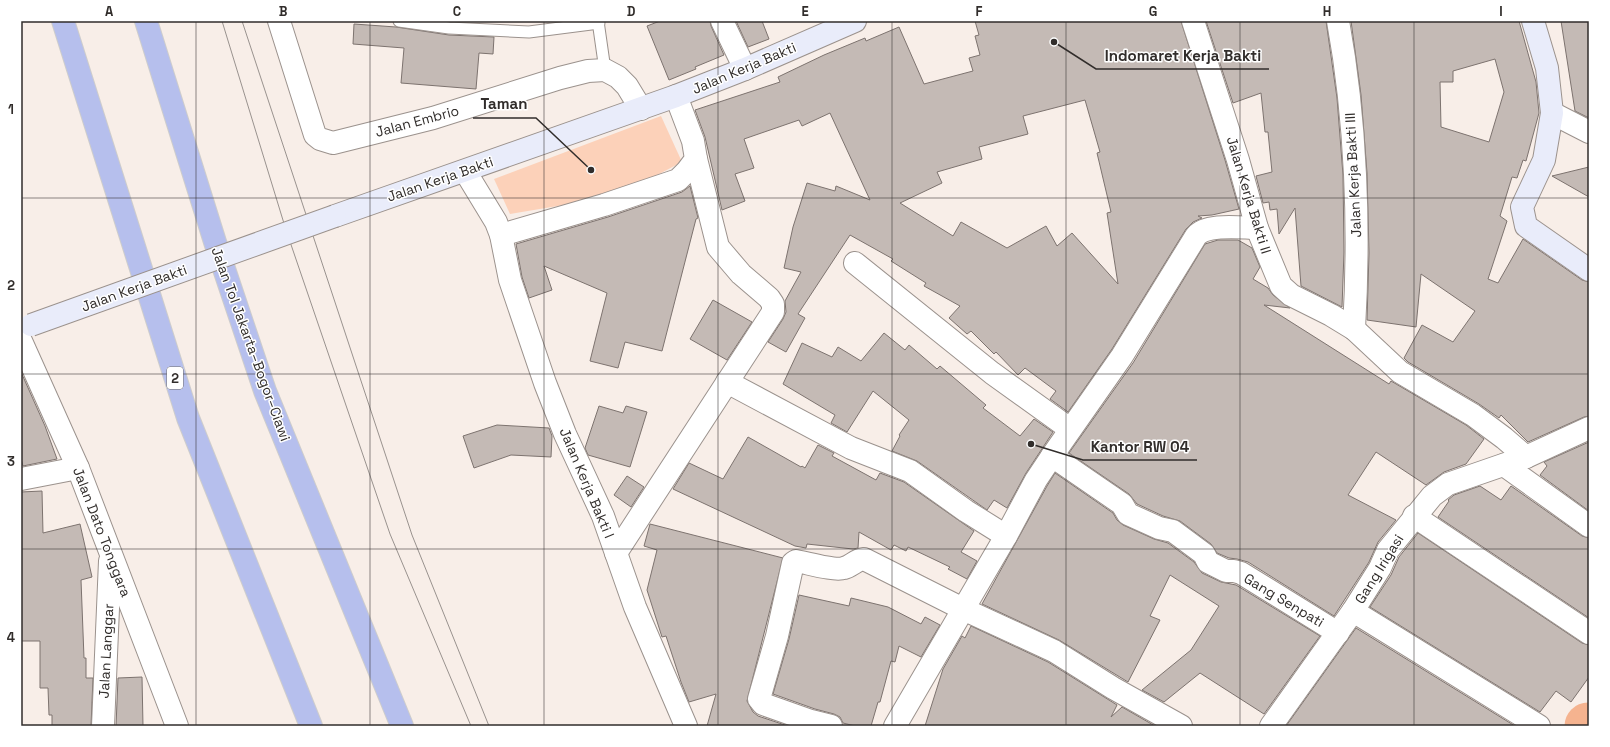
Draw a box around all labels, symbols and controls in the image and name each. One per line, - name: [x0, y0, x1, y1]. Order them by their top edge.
- text: A: [105, 3, 114, 20]
- text: B: [279, 3, 288, 20]
- text: C: [453, 3, 461, 20]
- text: D: [627, 3, 636, 20]
- text: E: [801, 3, 809, 20]
- text: F: [976, 3, 983, 20]
- text: G: [1149, 3, 1157, 20]
- text: H: [1323, 3, 1331, 20]
- text: I: [1499, 3, 1503, 20]
- street label: Jalan Kerja Bakti: [689, 38, 799, 98]
- callout: Indomaret Kerja Bakti: [1096, 42, 1269, 69]
- text: Indomaret Kerja Bakti: [1105, 46, 1261, 65]
- callout: Taman: [473, 91, 536, 118]
- text: Taman: [481, 94, 527, 113]
- text: 1: [8, 101, 14, 118]
- street label: Jalan Embrio: [373, 101, 461, 141]
- street label: Jalan Kerja Bakti III: [1341, 112, 1365, 238]
- street label: Jalan Kerja Bakti II: [1223, 134, 1275, 256]
- street label: Jalan Kerja Bakti: [384, 152, 496, 206]
- street label: Jalan Tol Jakarta–Bogor–Ciawi: [207, 244, 295, 444]
- street label: Jalan Kerja Bakti: [79, 261, 189, 315]
- text: 2: [7, 277, 15, 294]
- road number: 2: [167, 367, 183, 389]
- street label: Jalan Kerja Bakti I: [556, 425, 618, 541]
- callout: Kantor RW 04: [1083, 433, 1197, 460]
- text: Kantor RW 04: [1091, 437, 1190, 456]
- text: 3: [7, 453, 15, 470]
- street label: Jalan Dato Tonggara: [69, 464, 135, 600]
- street label: Gang Irigasi: [1351, 531, 1407, 607]
- street label: Gang Senpati: [1241, 569, 1327, 631]
- street label: Jalan Langgar: [95, 603, 117, 699]
- text: 4: [7, 629, 15, 646]

